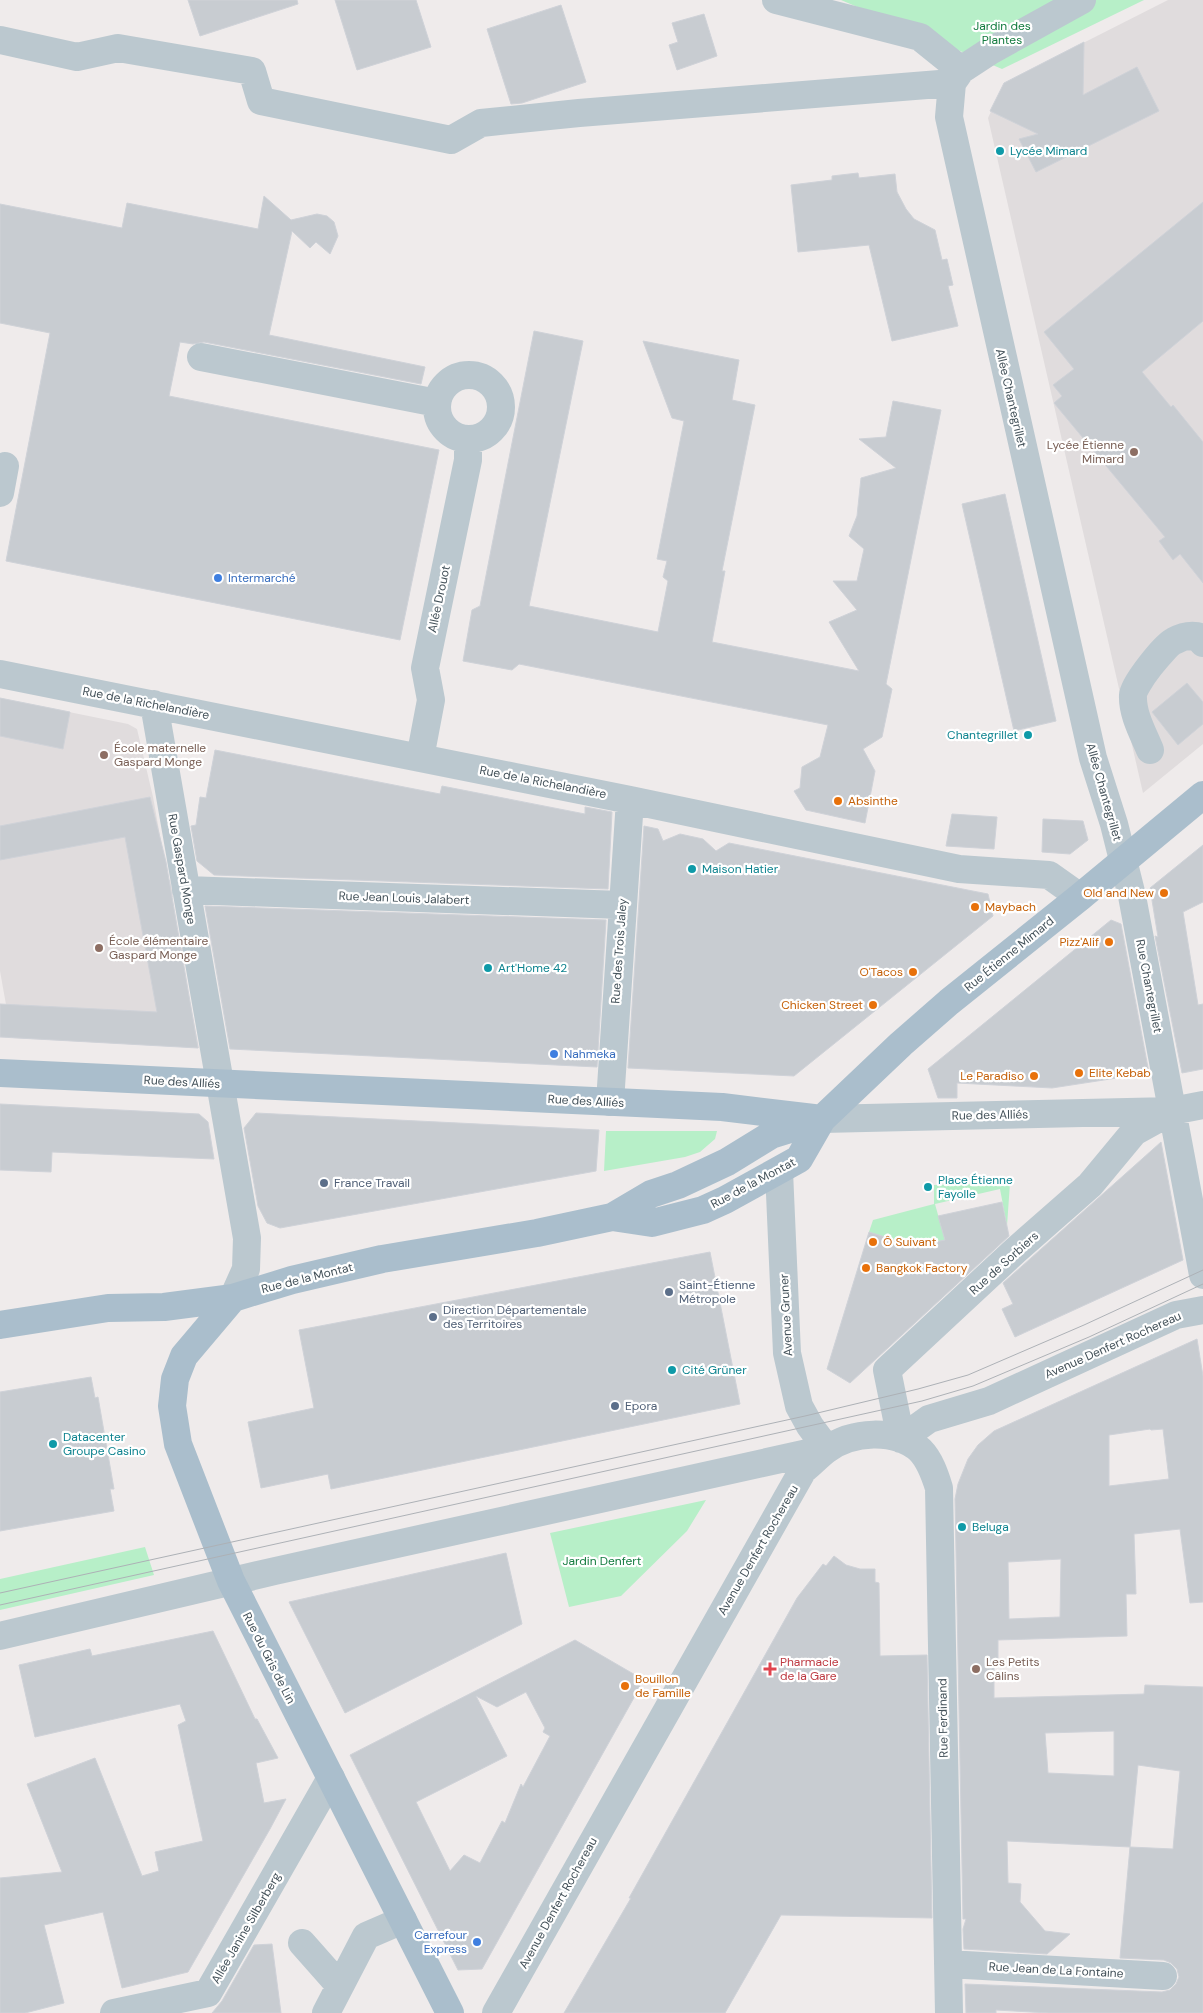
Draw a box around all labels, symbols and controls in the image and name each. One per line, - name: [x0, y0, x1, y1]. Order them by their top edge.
- park label: Jardin des Plantes: [973, 18, 1031, 48]
- place label: Lycée Mimard: [1010, 143, 1087, 159]
- marker: Lycée Mimard: [994, 145, 1006, 157]
- street label: Allée Chantegrillet: [992, 347, 1030, 449]
- place label: Lycée Étienne Mimard: [1047, 437, 1124, 467]
- marker: Lycée Étienne Mimard: [1128, 446, 1140, 458]
- street label: Allée Drouot: [424, 564, 454, 634]
- place label: Intermarché: [228, 570, 296, 586]
- marker: Intermarché: [212, 572, 224, 584]
- street label: Rue de la Richelandière: [81, 683, 211, 723]
- place label: Chantegrillet: [947, 727, 1018, 743]
- marker: Chantegrillet: [1022, 729, 1034, 741]
- place label: École maternelle Gaspard Monge: [114, 740, 206, 770]
- street label: Allée Chantegrillet: [1082, 741, 1126, 843]
- marker: École maternelle Gaspard Monge: [98, 749, 110, 761]
- street label: Rue de la Richelandière: [478, 762, 608, 802]
- place label: Absinthe: [848, 793, 898, 809]
- marker: Absinthe: [832, 795, 844, 807]
- street label: Rue Gaspard Monge: [164, 812, 200, 926]
- place label: Maison Hatier: [702, 861, 779, 877]
- marker: Maison Hatier: [686, 863, 698, 875]
- place label: Old and New: [1083, 885, 1154, 901]
- marker: Old and New: [1158, 887, 1170, 899]
- street label: Rue Jean Louis Jalabert: [338, 888, 470, 908]
- street label: Rue des Trois Jaley: [607, 897, 631, 1004]
- place label: Maybach: [985, 899, 1036, 915]
- marker: Maybach: [969, 901, 981, 913]
- street label: Rue Étienne Mimard: [961, 913, 1057, 995]
- place label: École élémentaire Gaspard Monge: [109, 933, 208, 963]
- place label: Pizz'Alif: [1059, 934, 1099, 950]
- marker: Pizz'Alif: [1103, 936, 1115, 948]
- street label: Rue Chantegrillet: [1132, 938, 1166, 1034]
- marker: École élémentaire Gaspard Monge: [93, 942, 105, 954]
- place label: Art'Home 42: [498, 960, 567, 976]
- marker: Art'Home 42: [482, 962, 494, 974]
- place label: O'Tacos: [859, 964, 903, 980]
- marker: O'Tacos: [907, 966, 919, 978]
- place label: Chicken Street: [781, 997, 863, 1013]
- marker: Chicken Street: [867, 999, 879, 1011]
- place label: Nahmeka: [564, 1046, 616, 1062]
- marker: Nahmeka: [548, 1048, 560, 1060]
- place label: Elite Kebab: [1089, 1065, 1151, 1081]
- marker: Elite Kebab: [1073, 1067, 1085, 1079]
- place label: Le Paradiso: [960, 1068, 1024, 1084]
- marker: Le Paradiso: [1028, 1070, 1040, 1082]
- street label: Rue des Alliés: [143, 1072, 221, 1092]
- street label: Rue des Alliés: [547, 1091, 625, 1111]
- street label: Rue des Alliés: [952, 1106, 1028, 1124]
- street label: Rue de la Montat: [708, 1154, 798, 1212]
- place label: Place Étienne Fayolle: [938, 1172, 1013, 1202]
- place label: France Travail: [334, 1175, 410, 1191]
- marker: France Travail: [318, 1177, 330, 1189]
- marker: Place Étienne Fayolle: [922, 1181, 934, 1193]
- street label: Rue de Sorbiers: [966, 1228, 1042, 1298]
- place label: Ô Suivant: [883, 1234, 937, 1250]
- marker: Ô Suivant: [867, 1236, 879, 1248]
- street label: Rue de la Montat: [260, 1259, 355, 1297]
- place label: Bangkok Factory: [876, 1260, 968, 1276]
- marker: Bangkok Factory: [860, 1262, 872, 1274]
- street label: Avenue Gruner: [776, 1273, 796, 1357]
- place label: Saint-Étienne Métropole: [679, 1277, 755, 1307]
- marker: Saint-Étienne Métropole: [663, 1286, 675, 1298]
- place label: Direction Départementale des Territoires: [443, 1302, 587, 1332]
- street label: Avenue Denfert Rochereau: [1042, 1308, 1184, 1382]
- marker: Direction Départementale des Territoires: [427, 1311, 439, 1323]
- place label: Cité Grüner: [682, 1362, 747, 1378]
- marker: Cité Grüner: [666, 1364, 678, 1376]
- place label: Epora: [625, 1398, 657, 1414]
- marker: Epora: [609, 1400, 621, 1412]
- place label: Datacenter Groupe Casino: [63, 1429, 146, 1459]
- marker: Datacenter Groupe Casino: [47, 1438, 59, 1450]
- street label: Avenue Denfert Rochereau: [714, 1482, 802, 1618]
- place label: Beluga: [972, 1519, 1009, 1535]
- marker: Beluga: [956, 1521, 968, 1533]
- park label: Jardin Denfert: [563, 1553, 642, 1569]
- street label: Rue du Gris de Lin: [239, 1609, 299, 1707]
- place label: Pharmacie de la Gare: [780, 1654, 839, 1684]
- place label: Les Petits Câlins: [986, 1654, 1040, 1684]
- marker: Pharmacie de la Gare: [764, 1663, 776, 1675]
- marker: Les Petits Câlins: [970, 1663, 982, 1675]
- place label: Bouillon de Famille: [635, 1671, 691, 1701]
- street label: Rue Ferdinand: [934, 1678, 952, 1758]
- marker: Bouillon de Famille: [619, 1680, 631, 1692]
- street label: Avenue Denfert Rochereau: [515, 1834, 601, 1972]
- street label: Allée Janine Silberberg: [208, 1869, 285, 1987]
- place label: Carrefour Express: [414, 1927, 468, 1957]
- marker: Carrefour Express: [471, 1936, 483, 1948]
- street label: Rue Jean de La Fontaine: [988, 1958, 1124, 1982]

